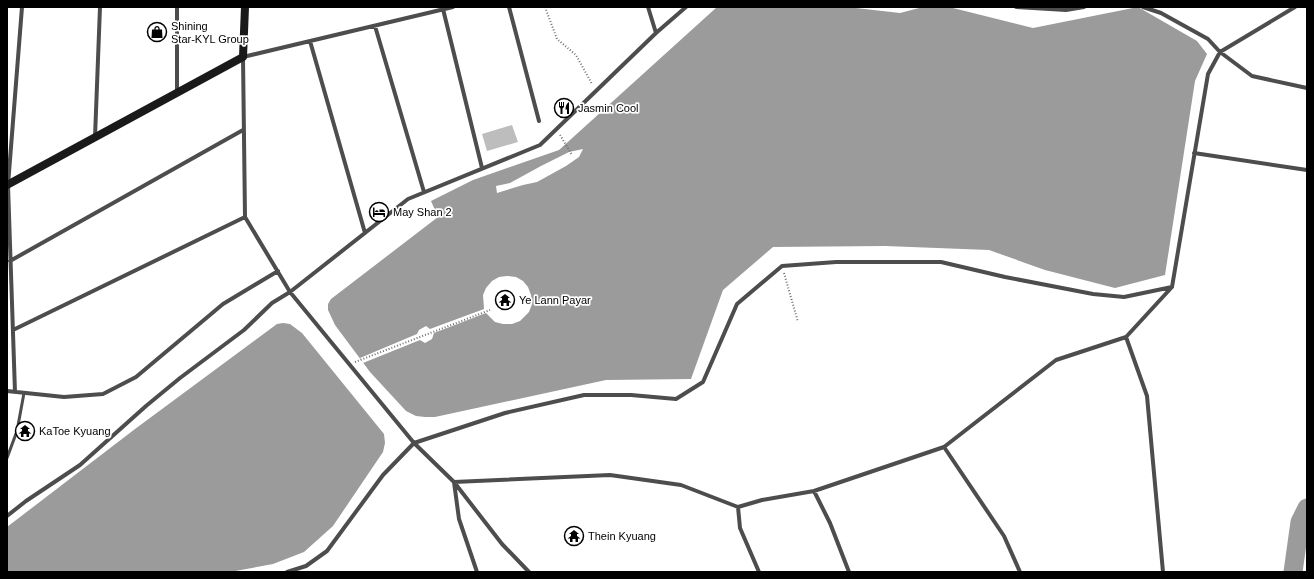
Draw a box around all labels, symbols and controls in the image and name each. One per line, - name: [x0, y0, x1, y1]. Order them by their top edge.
- place label: Shining Star-KYL Group: [171, 20, 249, 45]
- shop icon: Shining Star-KYL Group: [146, 21, 168, 43]
- restaurant icon: Jasmin Cool: [553, 97, 575, 119]
- place label: Jasmin Cool: [578, 102, 639, 114]
- hotel icon: May Shan 2: [368, 201, 390, 223]
- place label: May Shan 2: [393, 206, 452, 218]
- temple icon: Ye Lann Payar: [494, 289, 516, 311]
- place label: Ye Lann Payar: [519, 294, 591, 306]
- temple icon: KaToe Kyuang: [14, 420, 36, 442]
- place label: KaToe Kyuang: [39, 425, 111, 437]
- temple icon: Thein Kyuang: [563, 525, 585, 547]
- place label: Thein Kyuang: [588, 530, 656, 542]

